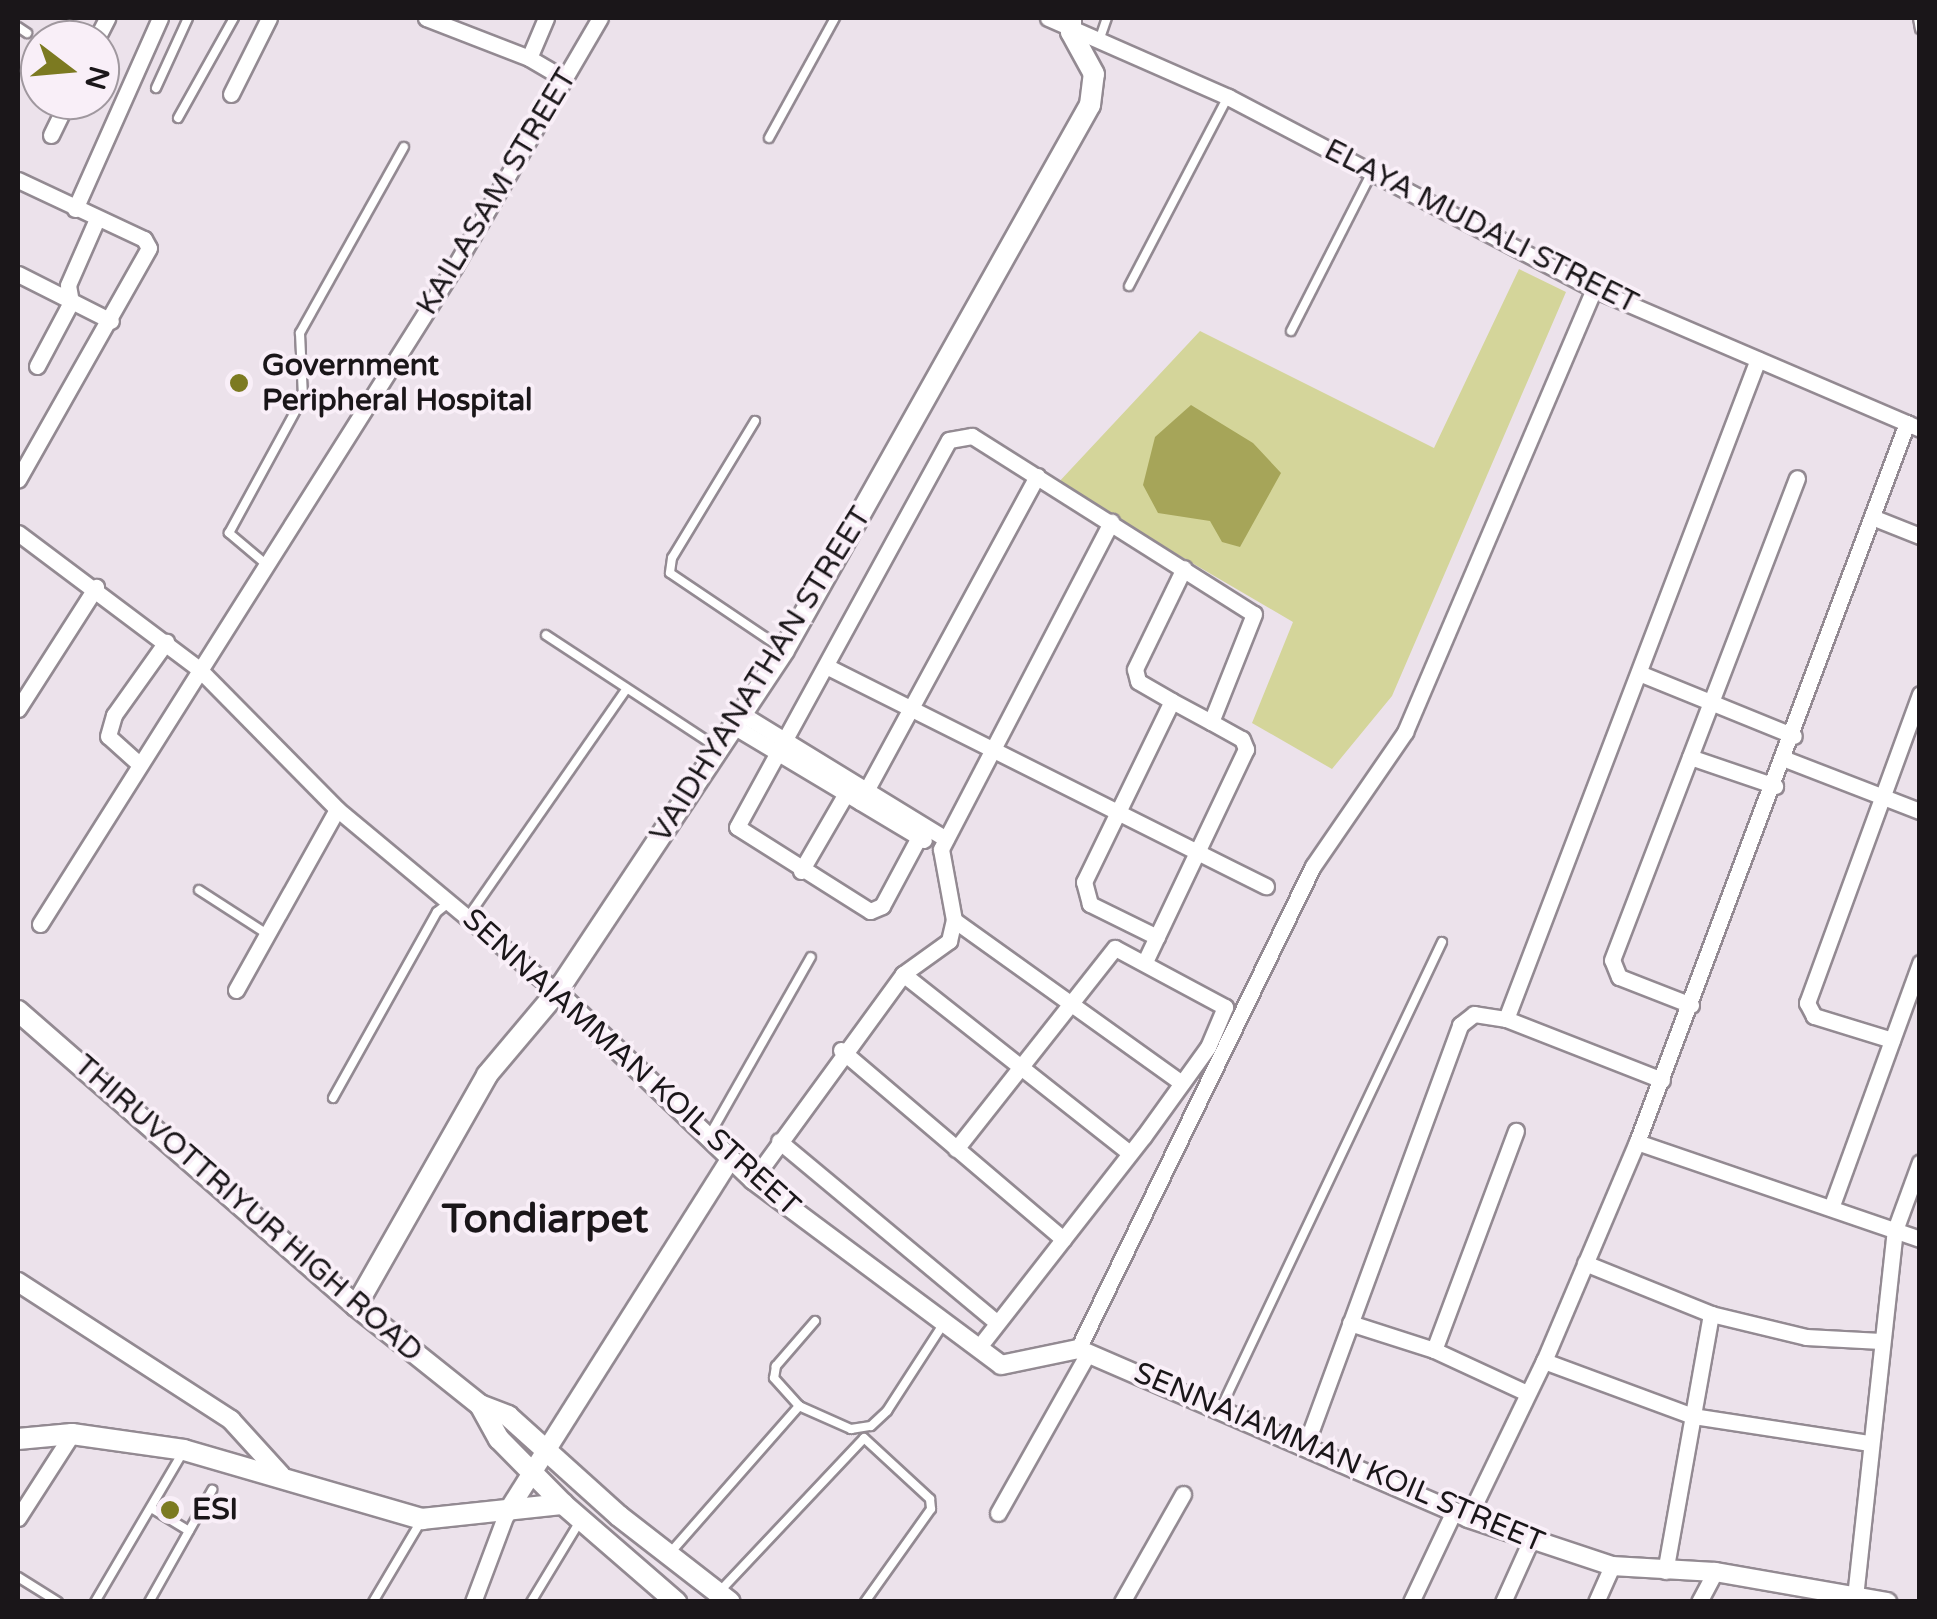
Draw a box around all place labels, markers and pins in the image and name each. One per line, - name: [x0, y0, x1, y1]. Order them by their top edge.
- place label: Government Peripheral Hospital: [262, 348, 533, 418]
- marker: Government Peripheral Hospital: [226, 370, 252, 396]
- place label: ESI: [192, 1492, 238, 1528]
- marker: ESI: [157, 1497, 183, 1523]

